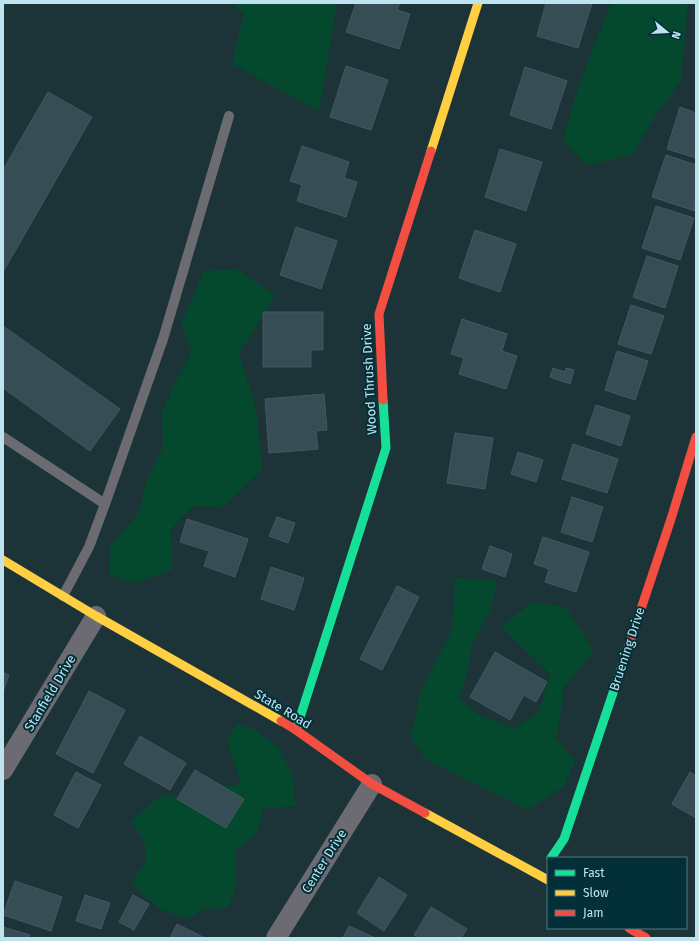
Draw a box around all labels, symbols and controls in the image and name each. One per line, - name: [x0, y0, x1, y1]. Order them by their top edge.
- north arrow: [647, 12, 687, 52]
- text: N: [669, 29, 683, 40]
- street label: Wood Thrush Drive: [359, 323, 379, 435]
- street label: Bruening Drive: [606, 605, 648, 693]
- street label: Stanfield Drive: [21, 652, 79, 734]
- street label: State Road: [252, 686, 314, 732]
- street label: Center Drive: [298, 826, 350, 896]
- legend: [547, 857, 687, 929]
- text: Fast: [583, 866, 605, 880]
- text: Slow: [583, 886, 609, 900]
- text: Jam: [583, 906, 603, 920]

